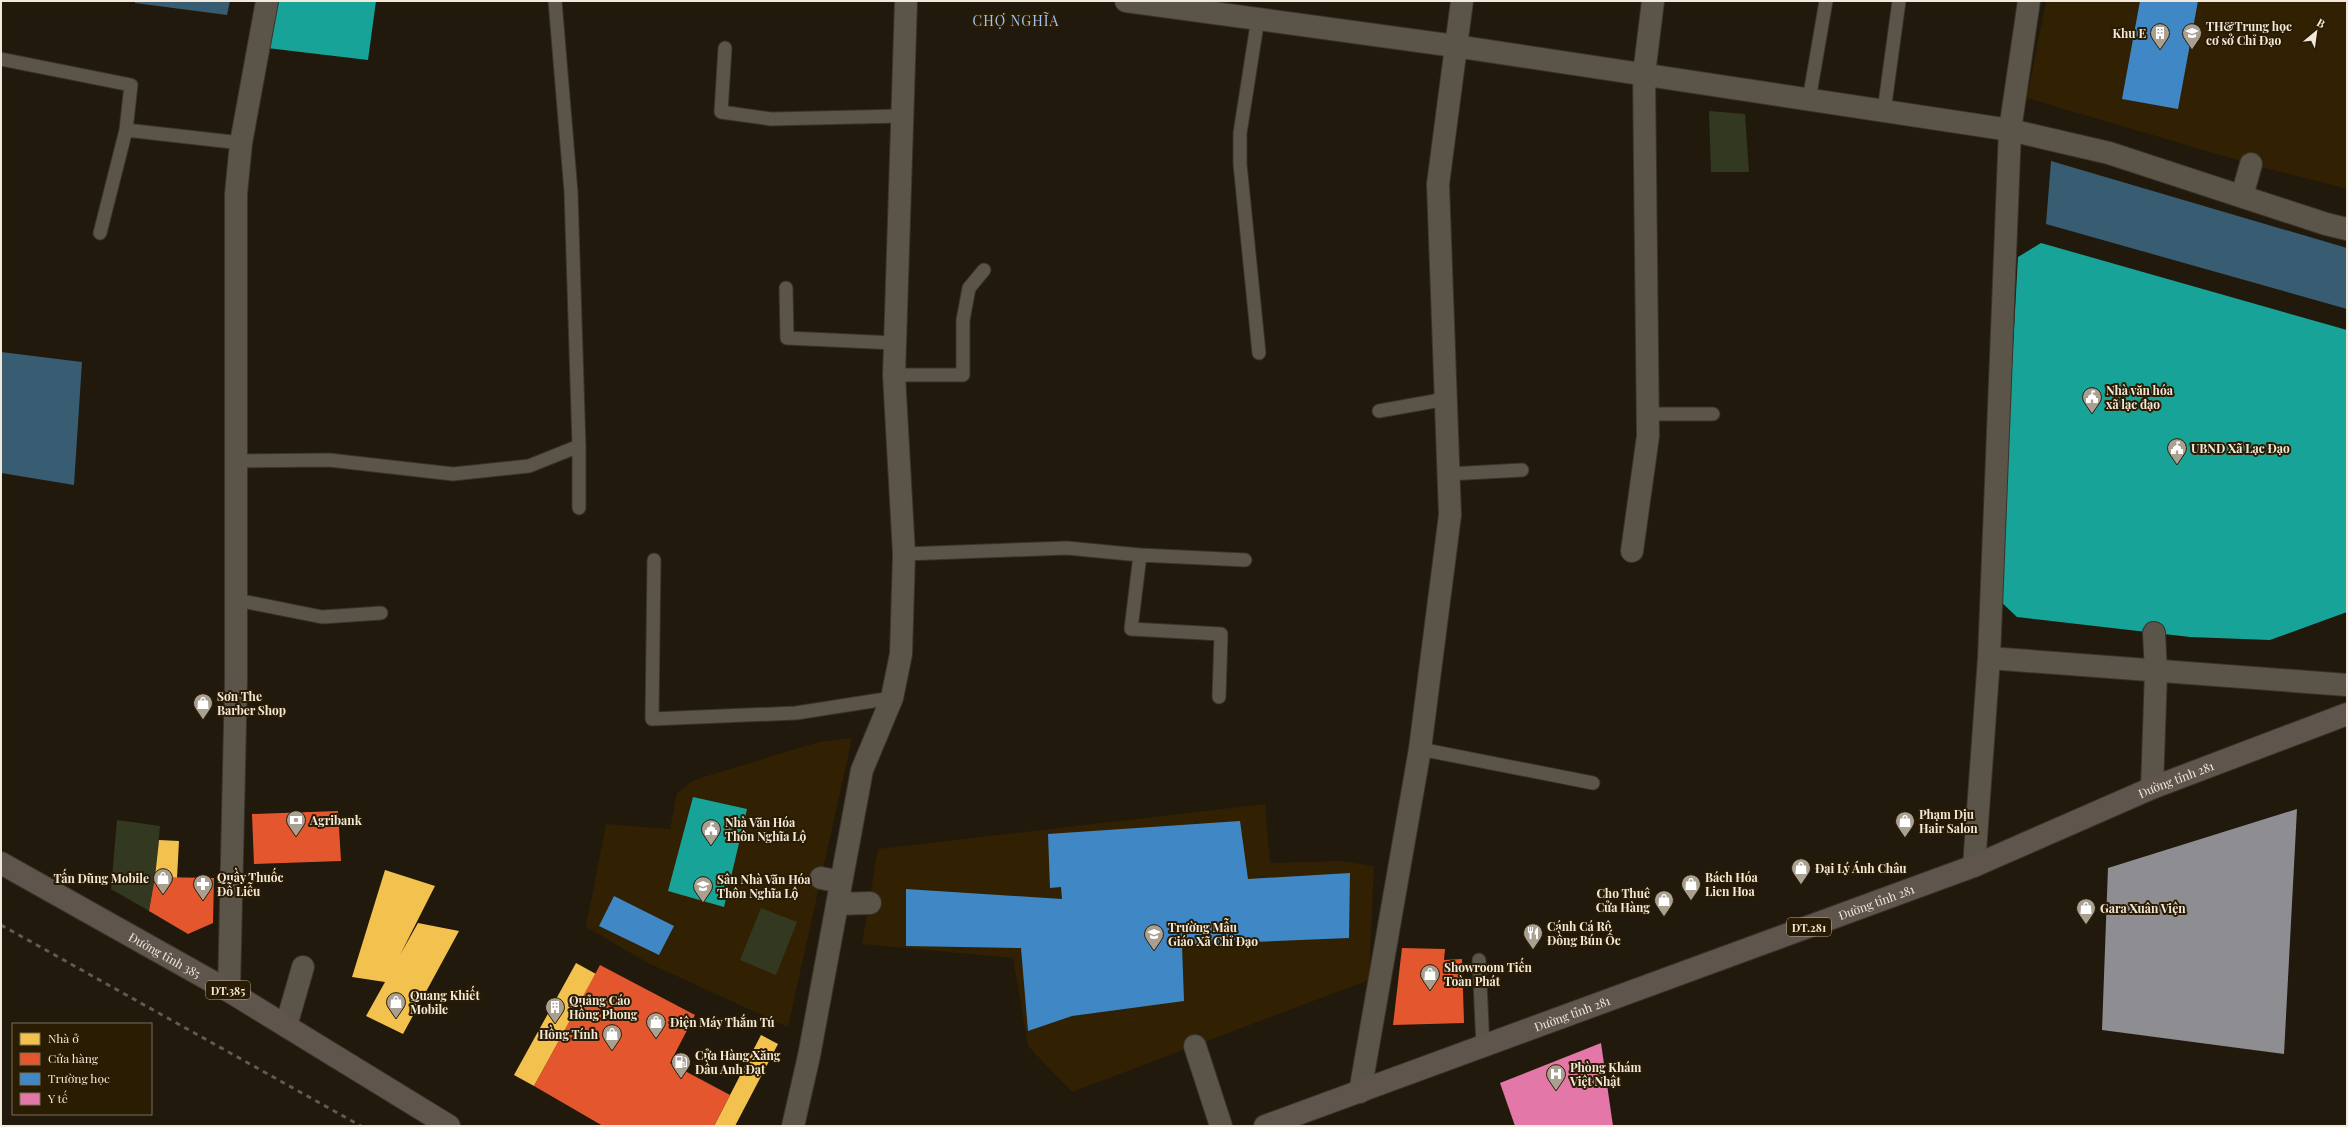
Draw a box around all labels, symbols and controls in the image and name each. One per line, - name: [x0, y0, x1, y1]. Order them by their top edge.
- district label: CHỢ NGHĨA: [973, 11, 1059, 30]
- north arrow: [2296, 12, 2336, 52]
- text: B: [2314, 14, 2328, 31]
- place label: TH&Trung học cơ sở Chỉ Đạo: [2206, 18, 2292, 48]
- building icon: Khu E: [2149, 22, 2171, 50]
- school or university icon: TH&Trung học cơ sở Chỉ Đạo: [2181, 22, 2203, 50]
- place label: Khu E: [2112, 25, 2146, 41]
- place label: Nhà văn hóa xã lạc đạo: [2106, 382, 2174, 412]
- public building icon: Nhà văn hóa xã lạc đạo: [2081, 386, 2103, 414]
- public building icon: UBND Xã Lạc Đạo: [2166, 437, 2188, 465]
- place label: UBND Xã Lạc Đạo: [2191, 440, 2290, 456]
- place label: Sơn The Barber Shop: [217, 688, 286, 718]
- shop icon: Sơn The Barber Shop: [192, 692, 214, 720]
- street label: Đường tỉnh 281: [2136, 757, 2217, 801]
- place label: Phạm Dịu Hair Salon: [1919, 806, 1978, 836]
- bank icon: Agribank: [285, 809, 307, 837]
- shop icon: Phạm Dịu Hair Salon: [1894, 810, 1916, 838]
- place label: Agribank: [309, 812, 363, 828]
- place label: Nhà Văn Hóa Thôn Nghĩa Lộ: [725, 814, 807, 844]
- public building icon: Nhà Văn Hóa Thôn Nghĩa Lộ: [700, 818, 722, 846]
- shop icon: Đại Lý Ánh Châu: [1790, 857, 1812, 885]
- place label: Đại Lý Ánh Châu: [1815, 860, 1907, 876]
- shop icon: Tấn Dũng Mobile: [152, 867, 174, 895]
- place label: Quầy Thuốc Đỗ Liễu: [217, 867, 284, 899]
- place label: Tấn Dũng Mobile: [53, 868, 149, 886]
- place label: Bách Hóa Lien Hoa: [1705, 869, 1758, 899]
- place label: Sân Nhà Văn Hóa Thôn Nghĩa Lộ: [717, 871, 811, 901]
- pharmacy icon: Quầy Thuốc Đỗ Liễu: [192, 873, 214, 901]
- shop icon: Bách Hóa Lien Hoa: [1680, 873, 1702, 901]
- school or university icon: Sân Nhà Văn Hóa Thôn Nghĩa Lộ: [692, 875, 714, 903]
- street label: Đường tỉnh 281: [1836, 880, 1917, 923]
- place label: Cho Thuê Cửa Hàng: [1596, 885, 1650, 915]
- shop icon: Cho Thuê Cửa Hàng: [1653, 889, 1675, 917]
- shop icon: Gara Xuân Viện: [2075, 897, 2097, 925]
- place label: Gara Xuân Viện: [2100, 900, 2186, 916]
- place label: Trường Mẫu Giáo Xã Chỉ Đạo: [1168, 917, 1258, 949]
- place label: Cánh Cá Rô Đồng Bún Ốc: [1547, 918, 1621, 948]
- road number: ĐT.281: [1787, 918, 1831, 936]
- restaurant icon: Cánh Cá Rô Đồng Bún Ốc: [1522, 922, 1544, 950]
- school or university icon: Trường Mẫu Giáo Xã Chỉ Đạo: [1143, 923, 1165, 951]
- street label: Đường tỉnh 385: [126, 928, 204, 982]
- place label: Showroom Tiến Toàn Phát: [1444, 957, 1533, 989]
- shop icon: Showroom Tiến Toàn Phát: [1419, 963, 1441, 991]
- road number: ĐT.385: [206, 981, 250, 999]
- place label: Quang Khiết Mobile: [410, 985, 480, 1017]
- shop icon: Quang Khiết Mobile: [385, 991, 407, 1019]
- place label: Quảng Cáo Hồng Phong: [569, 992, 638, 1022]
- street label: Đường tỉnh 281: [1532, 992, 1613, 1035]
- building icon: Quảng Cáo Hồng Phong: [544, 996, 566, 1024]
- shop icon: Điện Máy Thắm Tú: [645, 1011, 667, 1039]
- place label: Điện Máy Thắm Tú: [670, 1013, 775, 1030]
- legend: [12, 1023, 152, 1115]
- shop icon: Hồng Tính: [601, 1023, 623, 1051]
- place label: Hồng Tính: [539, 1024, 599, 1042]
- text: Nhà ở: [48, 1030, 79, 1046]
- place label: Cửa Hàng Xăng Dầu Anh Đạt: [695, 1047, 781, 1077]
- text: Cửa hàng: [48, 1050, 99, 1066]
- fuel station icon: Cửa Hàng Xăng Dầu Anh Đạt: [670, 1051, 692, 1079]
- place label: Phòng Khám Việt Nhật: [1569, 1059, 1641, 1089]
- hospital icon: Phòng Khám Việt Nhật: [1545, 1063, 1567, 1091]
- text: Trường học: [48, 1070, 110, 1086]
- text: Y tế: [47, 1090, 68, 1106]

